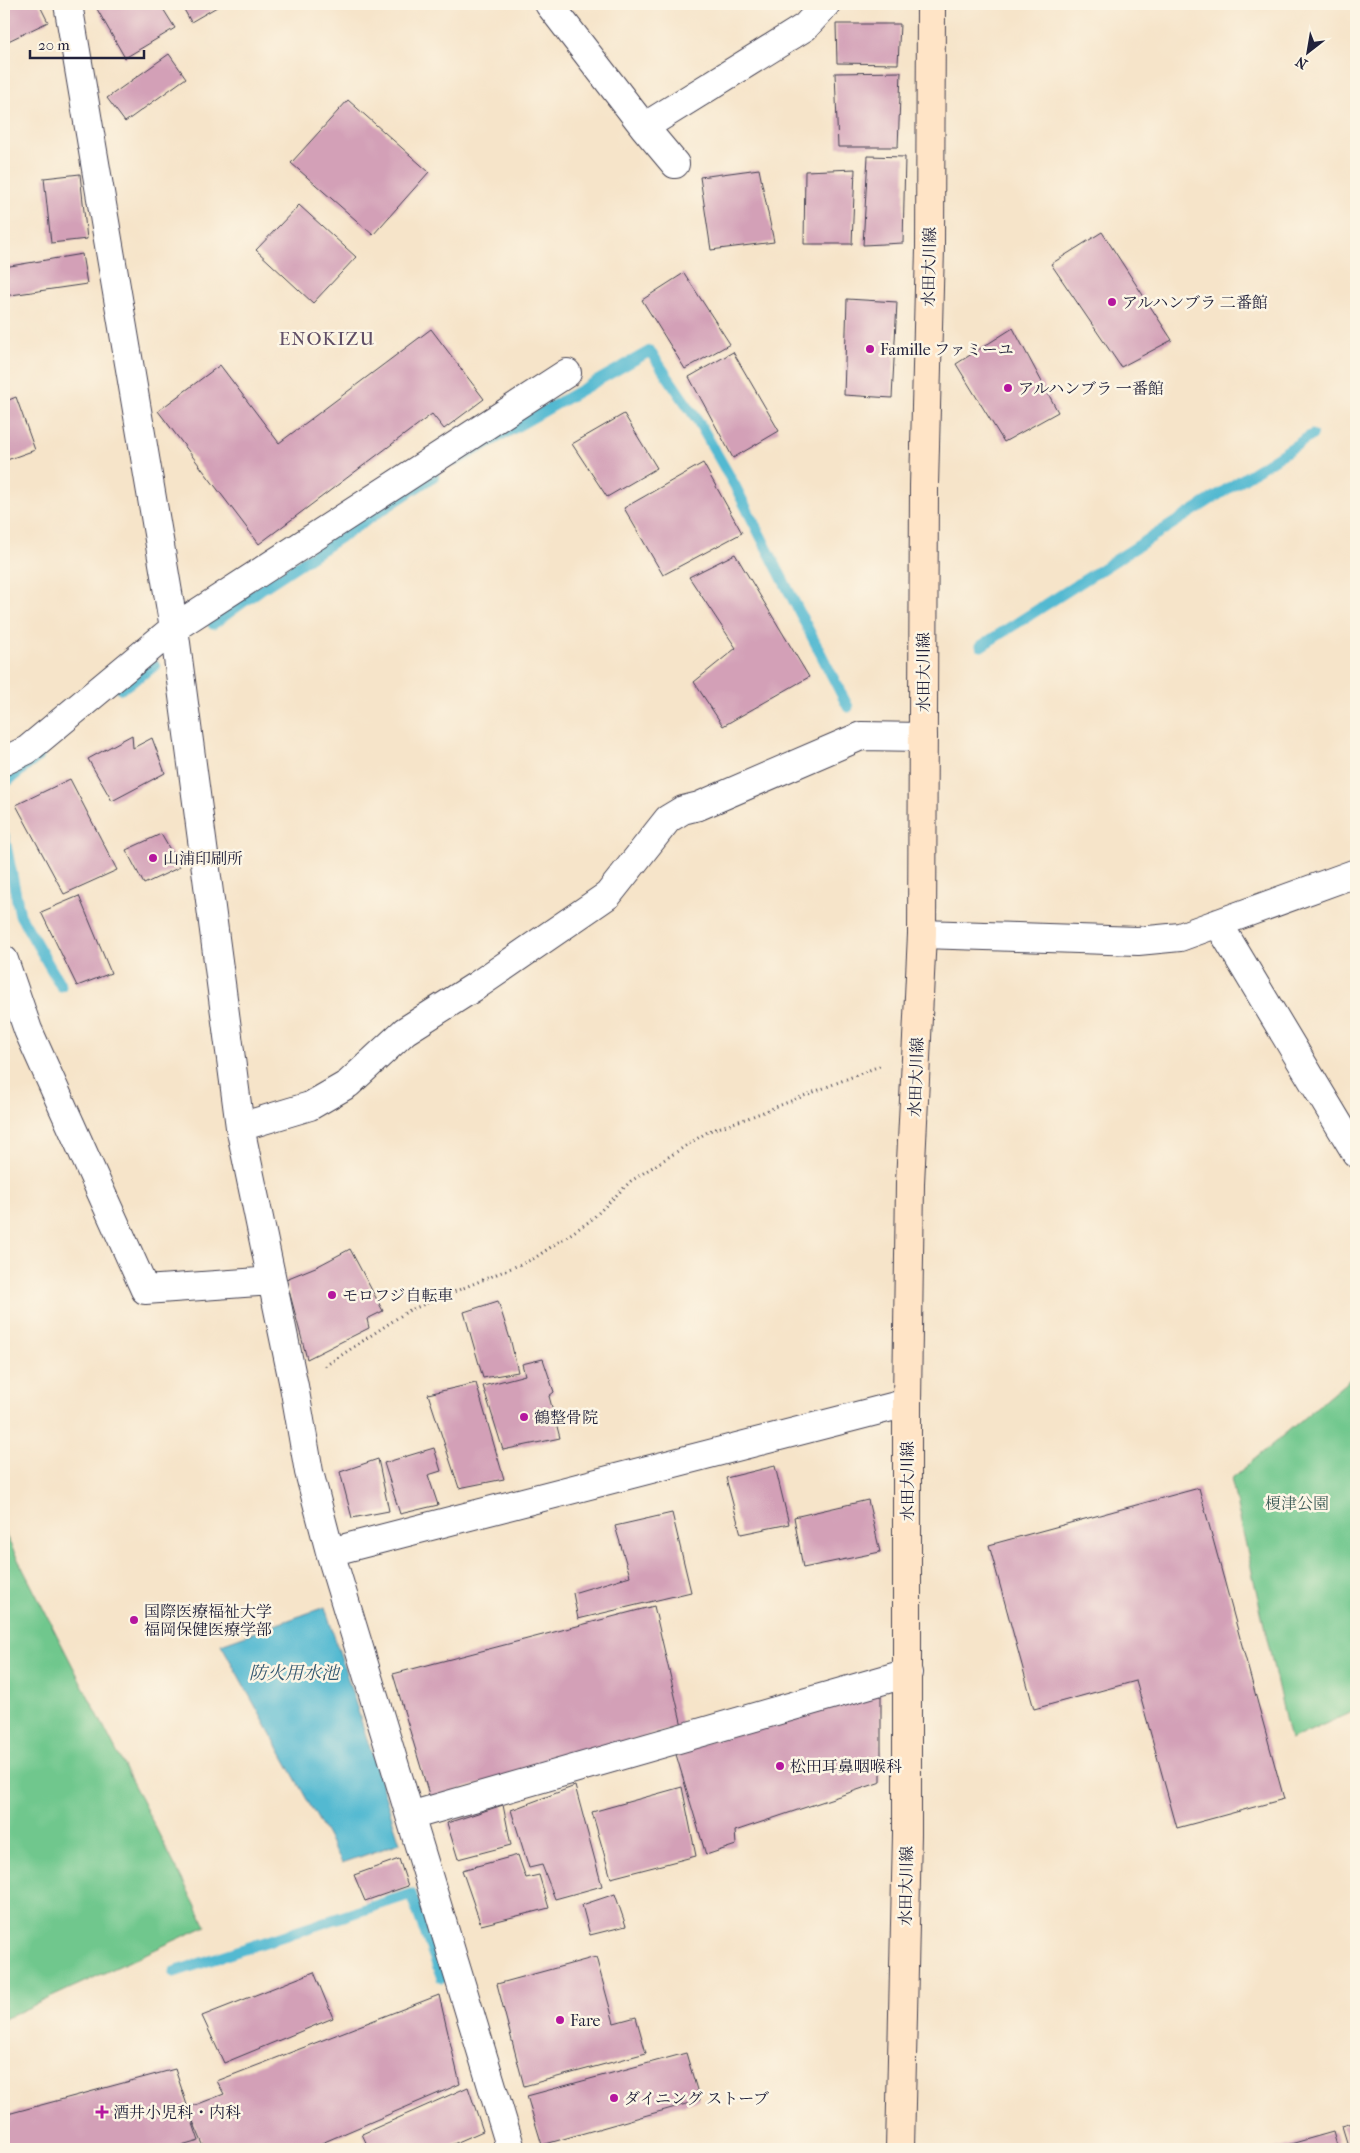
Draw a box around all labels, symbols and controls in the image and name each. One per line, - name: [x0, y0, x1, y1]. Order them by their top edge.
- scale bar: [30, 28, 144, 60]
- north arrow: [1282, 28, 1332, 78]
- text: 20 m: [38, 36, 70, 54]
- text: N: [1292, 52, 1310, 73]
- street label: 水田大川線: [919, 227, 939, 307]
- place label: アルハンブラ 二番館: [1122, 293, 1268, 312]
- marker: アルハンブラ 二番館: [1106, 296, 1118, 308]
- district label: ENOKIZU: [279, 328, 375, 350]
- place label: Famille ファミーユ: [880, 340, 1014, 359]
- marker: Famille ファミーユ: [864, 343, 876, 355]
- place label: アルハンブラ 一番館: [1018, 379, 1164, 398]
- marker: アルハンブラ 一番館: [1002, 382, 1014, 394]
- street label: 水田大川線: [914, 632, 933, 712]
- place label: 山浦印刷所: [163, 849, 243, 868]
- marker: 山浦印刷所: [147, 852, 159, 864]
- street label: 水田大川線: [905, 1037, 927, 1117]
- place label: モロフジ自転車: [342, 1286, 453, 1305]
- marker: モロフジ自転車: [326, 1289, 338, 1301]
- place label: 鶴整骨院: [534, 1408, 598, 1427]
- marker: 鶴整骨院: [518, 1411, 530, 1423]
- street label: 水田大川線: [898, 1441, 917, 1521]
- park label: 榎津公園: [1265, 1494, 1329, 1513]
- place label: 国際医療福祉大学 福岡保健医療学部: [144, 1602, 272, 1639]
- marker: 国際医療福祉大学 福岡保健医療学部: [128, 1614, 140, 1626]
- water label: 防火用水池: [249, 1663, 341, 1684]
- place label: 松田耳鼻咽喉科: [790, 1757, 902, 1776]
- marker: 松田耳鼻咽喉科: [774, 1760, 786, 1772]
- street label: 水田大川線: [896, 1846, 916, 1926]
- place label: Fare: [570, 2011, 601, 2030]
- marker: Fare: [554, 2014, 566, 2026]
- place label: ダイニング ストーブ: [624, 2089, 769, 2108]
- marker: ダイニング ストーブ: [608, 2092, 620, 2104]
- place label: 酒井小児科・内科: [113, 2103, 241, 2122]
- marker: 酒井小児科・内科: [95, 2105, 109, 2119]

